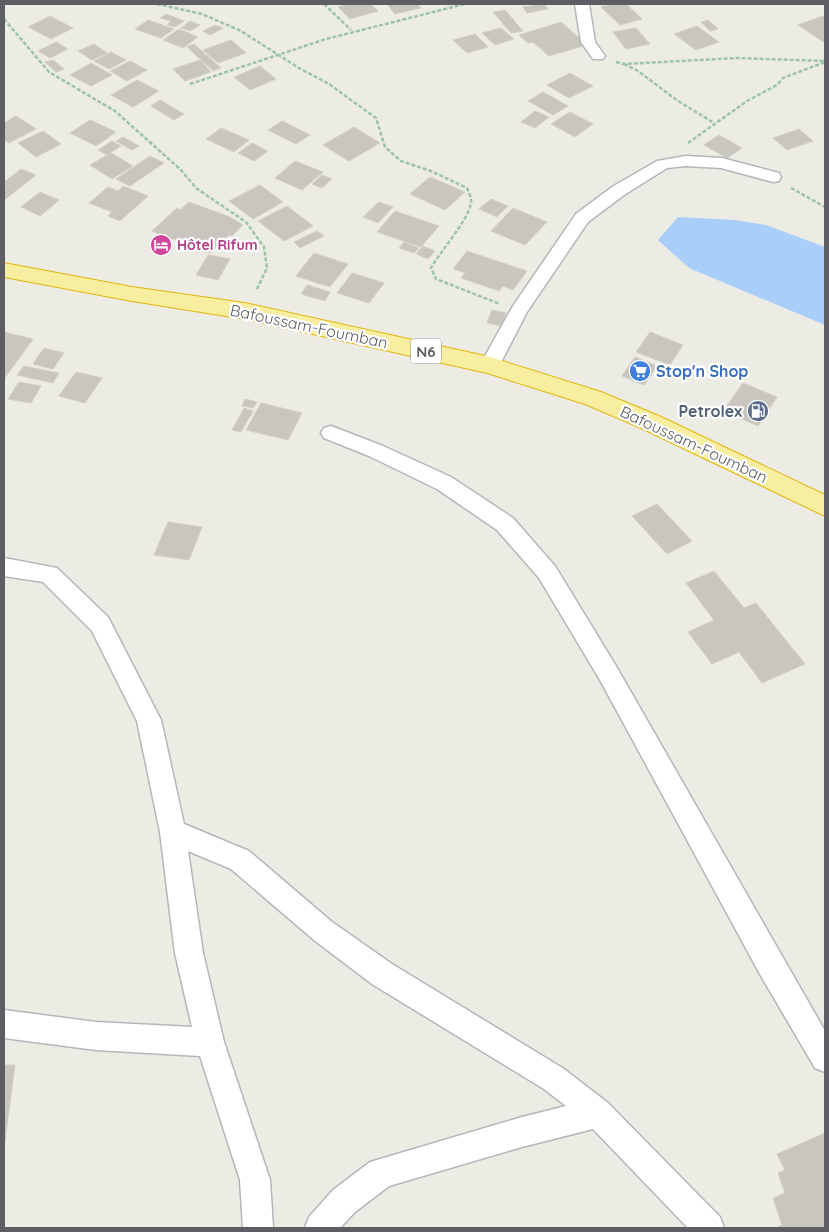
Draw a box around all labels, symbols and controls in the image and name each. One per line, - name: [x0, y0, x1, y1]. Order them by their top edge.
- hotel icon: Hôtel Rifum: [149, 233, 173, 257]
- place label: Hôtel Rifum: [177, 236, 258, 254]
- street label: Bafoussam-Foumban: [228, 300, 390, 352]
- road number: N6: [411, 338, 441, 364]
- supermarket icon: Stop'n Shop: [628, 359, 652, 383]
- place label: Stop'n Shop: [656, 361, 748, 381]
- fuel station icon: Petrolex: [746, 399, 770, 423]
- street label: Bafoussam-Foumban: [617, 401, 771, 487]
- place label: Petrolex: [679, 401, 742, 421]

